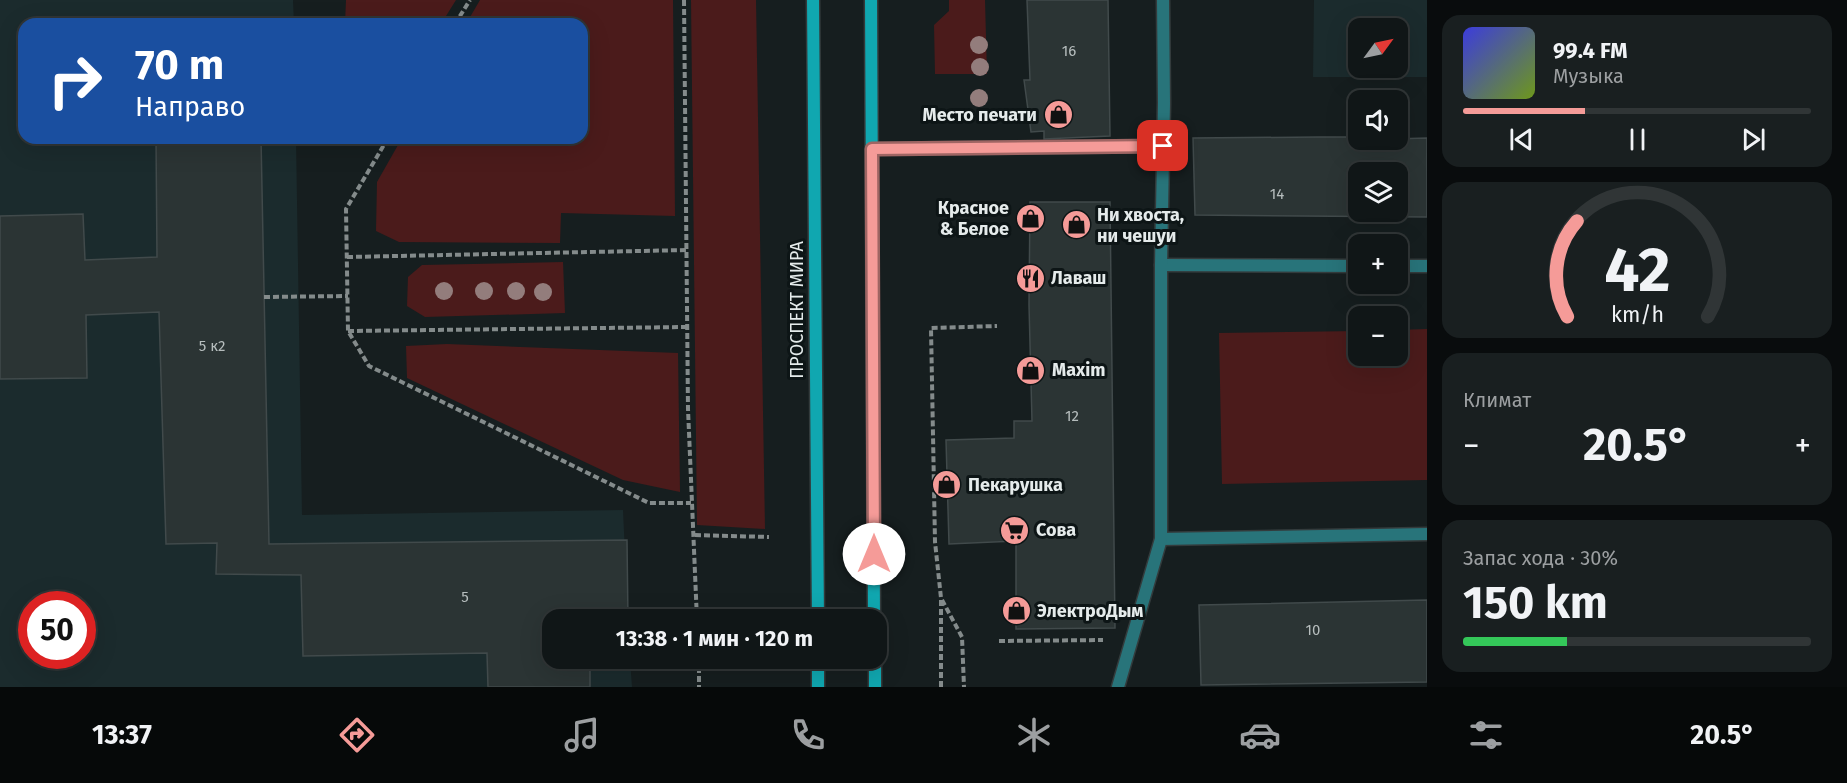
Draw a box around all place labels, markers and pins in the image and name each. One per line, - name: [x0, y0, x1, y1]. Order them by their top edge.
- shop icon: Место печати: [1042, 99, 1074, 131]
- place label: Место печати: [922, 104, 1037, 126]
- pin: [1137, 120, 1188, 171]
- place label: Красное & Белое: [938, 197, 1009, 240]
- shop icon: Красное & Белое: [1014, 202, 1046, 234]
- place label: Ни хвоста, ни чешуи: [1097, 204, 1184, 247]
- shop icon: Ни хвоста, ни чешуи: [1060, 209, 1092, 241]
- restaurant icon: Лаваш: [1014, 262, 1046, 294]
- place label: Лаваш: [1051, 267, 1106, 289]
- shop icon: Maxim: [1015, 354, 1047, 386]
- place label: Maxim: [1052, 359, 1106, 381]
- shop icon: Пекарушка: [931, 469, 963, 501]
- place label: Пекарушка: [968, 474, 1063, 496]
- supermarket icon: Сова: [999, 514, 1031, 546]
- place label: Сова: [1036, 519, 1076, 541]
- shop icon: ЭлектроДым: [1000, 595, 1032, 627]
- place label: ЭлектроДым: [1037, 600, 1143, 622]

